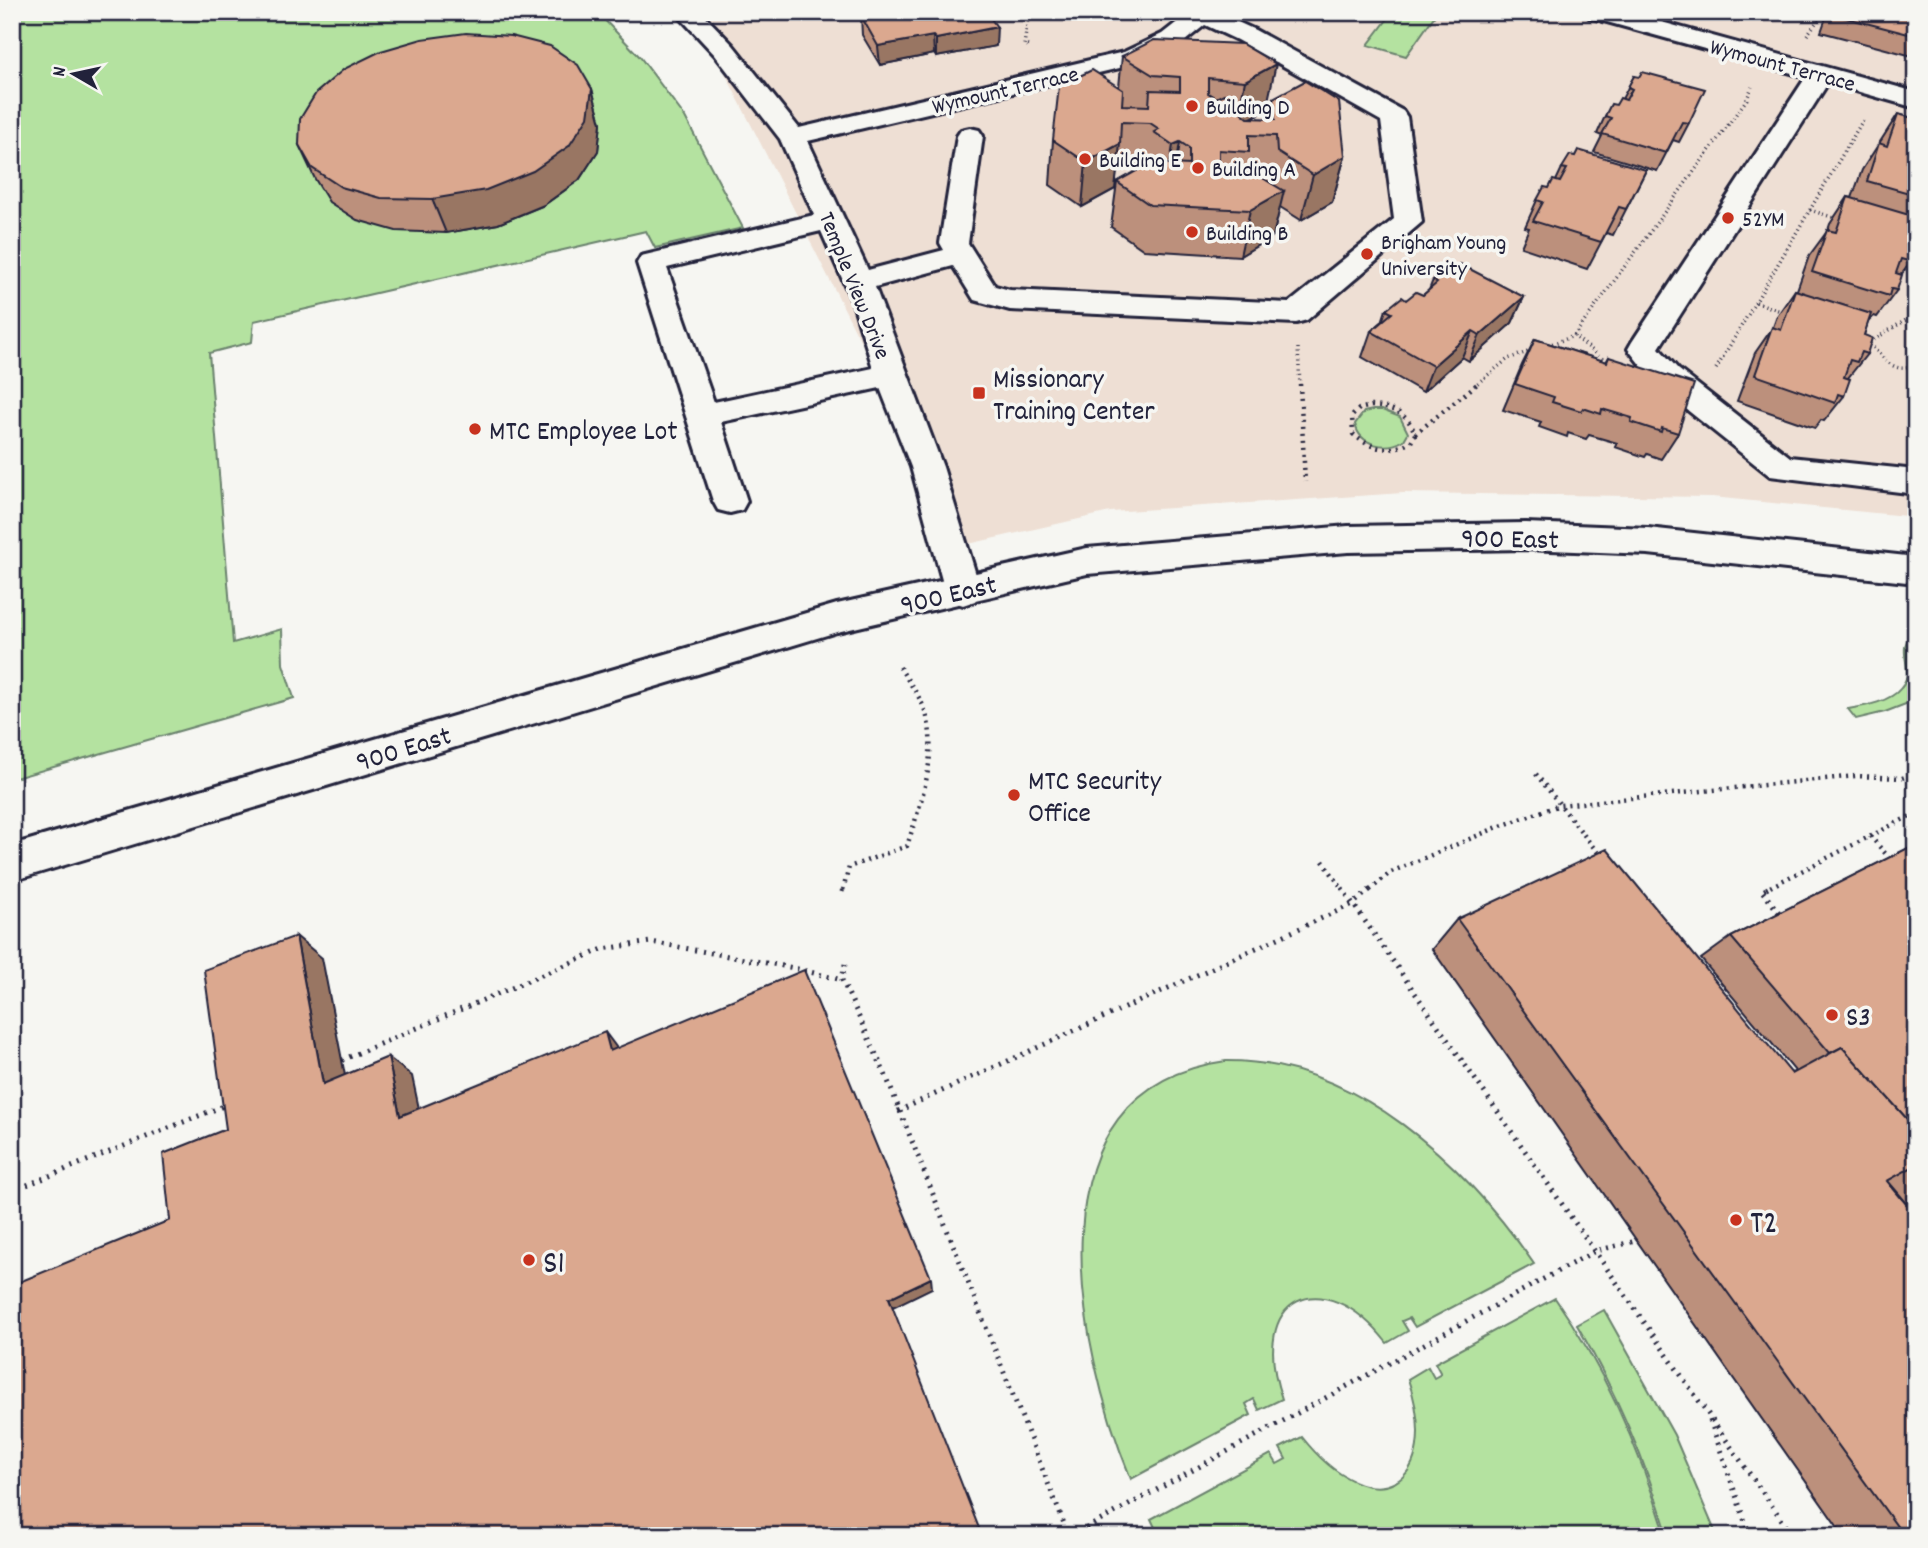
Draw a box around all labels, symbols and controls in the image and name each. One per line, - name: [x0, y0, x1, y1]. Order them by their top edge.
- street label: Wymount Terrace: [1706, 32, 1859, 103]
- north arrow: [38, 38, 108, 108]
- street label: Wymount Terrace: [929, 60, 1082, 125]
- text: N: [47, 65, 75, 79]
- place label: Building D: [1206, 93, 1289, 126]
- marker: Building D: [1184, 98, 1200, 114]
- place label: Building E: [1099, 146, 1181, 179]
- marker: Building E: [1077, 151, 1093, 167]
- place label: Building A: [1212, 155, 1296, 188]
- marker: Building A: [1190, 160, 1206, 176]
- place label: 52YM: [1742, 205, 1785, 238]
- street label: Temple View Drive: [808, 208, 897, 365]
- marker: 52YM: [1720, 210, 1736, 226]
- place label: Building B: [1206, 219, 1288, 252]
- marker: Building B: [1184, 224, 1200, 240]
- place label: Brigham Young University: [1381, 228, 1506, 287]
- marker: Brigham Young University: [1359, 246, 1375, 262]
- place label: Missionary Training Center: [993, 362, 1155, 434]
- marker: Missionary Training Center: [971, 385, 987, 401]
- place label: MTC Employee Lot: [489, 414, 677, 454]
- marker: MTC Employee Lot: [467, 421, 483, 437]
- street label: 900 East: [1461, 521, 1559, 563]
- street label: 900 East: [897, 567, 1001, 628]
- street label: 900 East: [352, 718, 457, 785]
- place label: MTC Security Office: [1028, 764, 1162, 836]
- marker: MTC Security Office: [1006, 787, 1022, 803]
- place label: S3: [1846, 1000, 1871, 1040]
- marker: S3: [1824, 1007, 1840, 1023]
- place label: T2: [1750, 1202, 1778, 1249]
- marker: T2: [1728, 1212, 1744, 1228]
- place label: S1: [543, 1242, 565, 1289]
- marker: S1: [521, 1252, 537, 1268]

